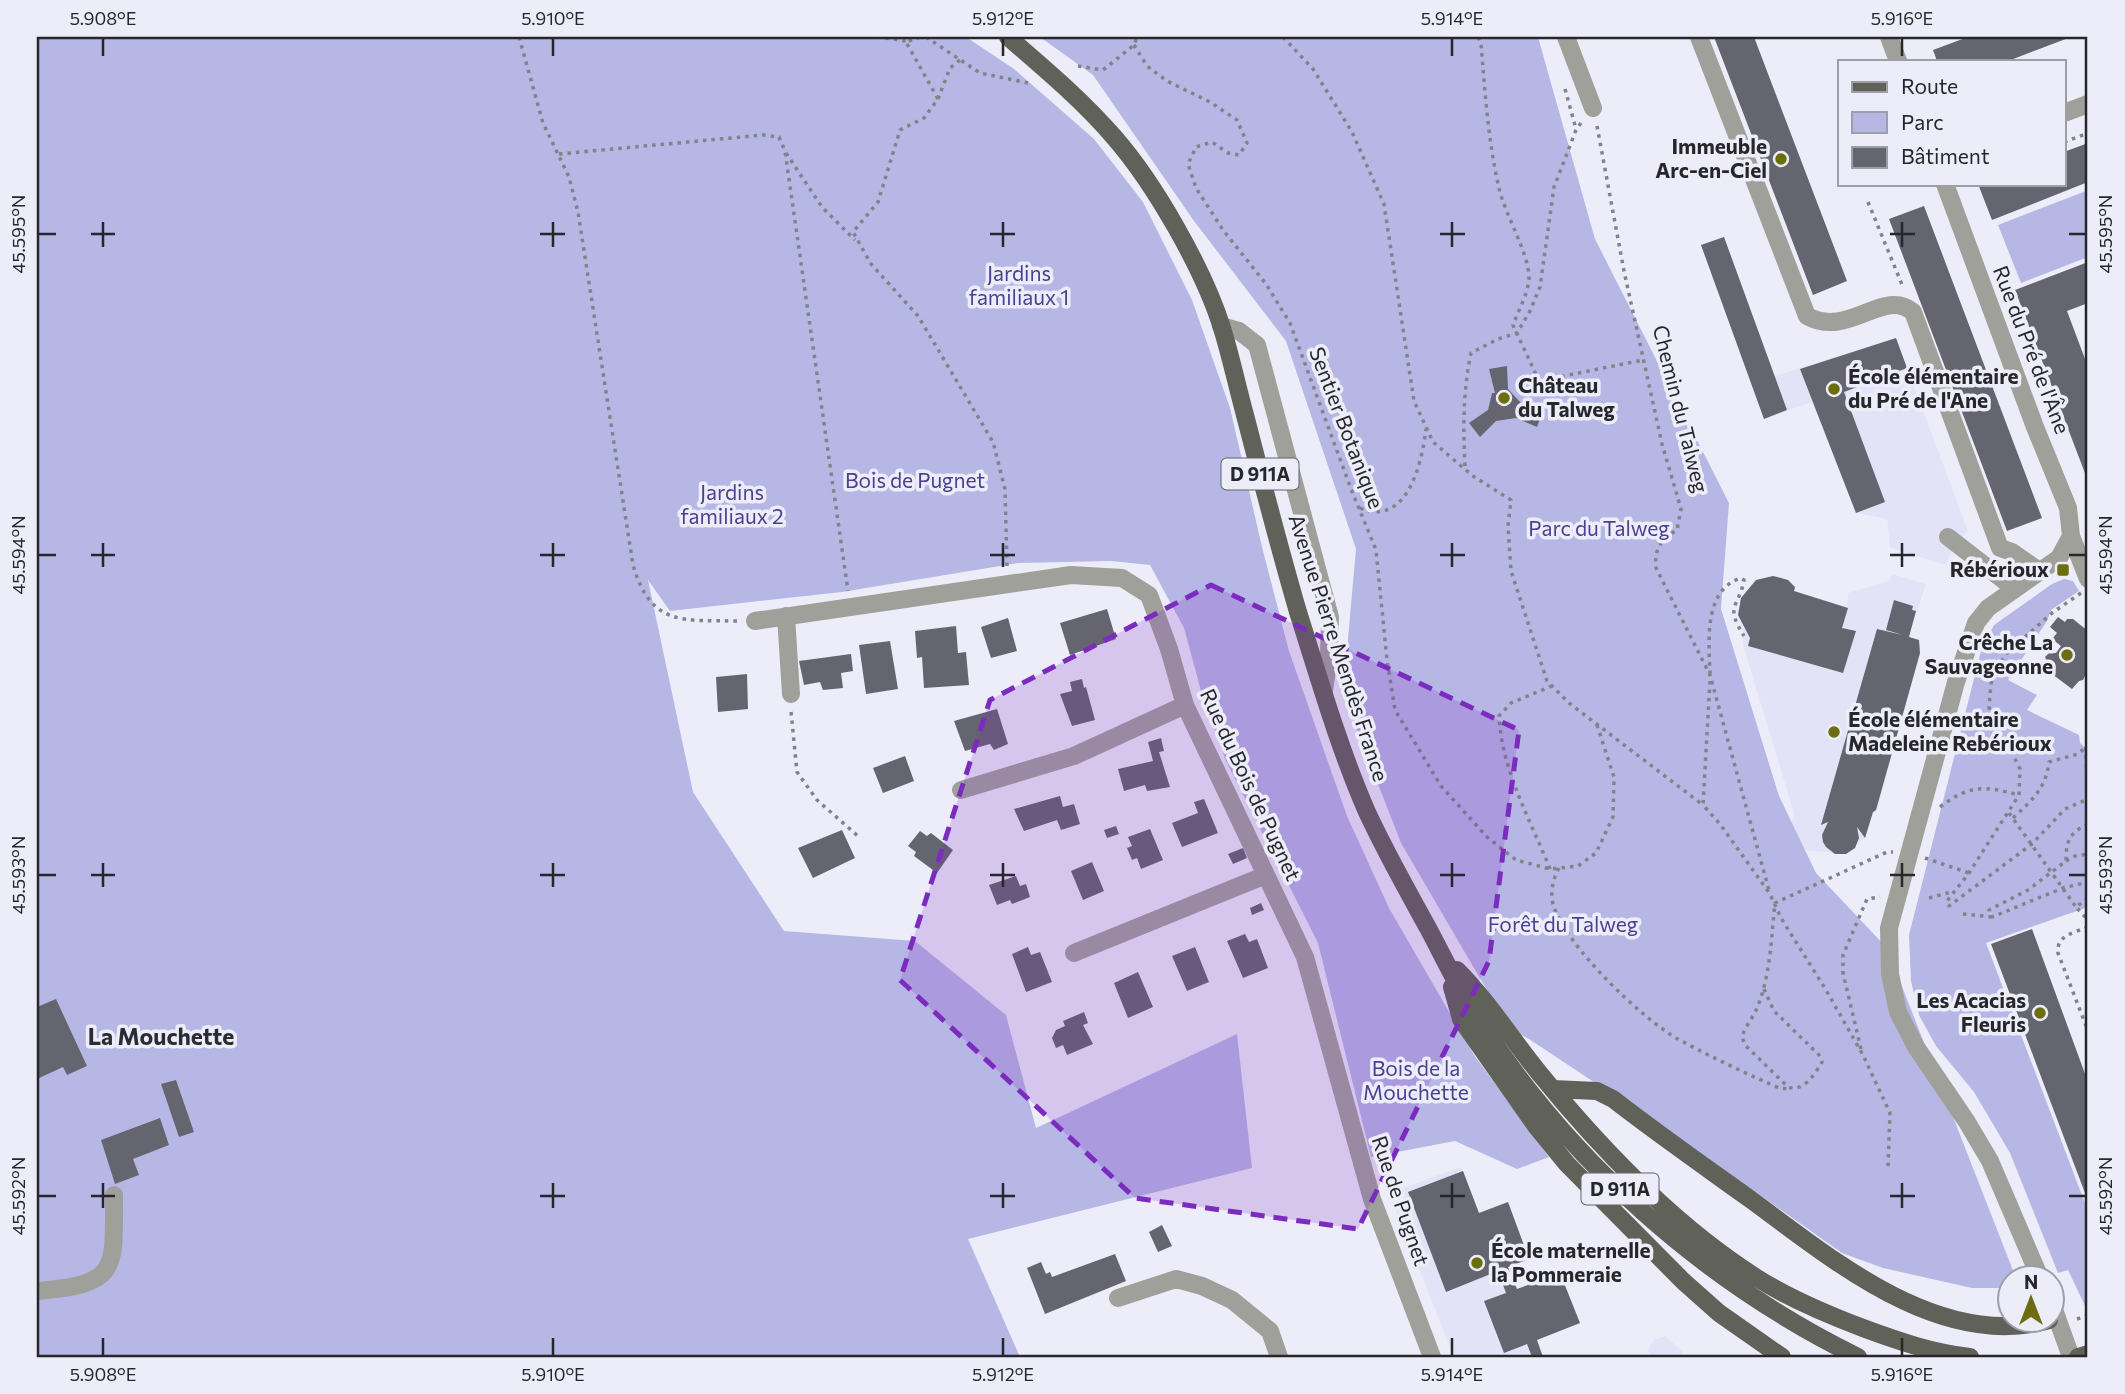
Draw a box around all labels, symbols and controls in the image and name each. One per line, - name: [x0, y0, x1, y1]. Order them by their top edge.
- text: 5.908°E: [70, 7, 136, 29]
- text: 5.910°E: [521, 7, 585, 29]
- text: 5.912°E: [972, 7, 1034, 29]
- text: 5.914°E: [1421, 7, 1483, 29]
- text: 5.916°E: [1871, 7, 1933, 29]
- legend: [1838, 60, 2066, 186]
- text: Route: [1901, 73, 1958, 98]
- text: Parc: [1901, 109, 1944, 134]
- place label: Immeuble Arc-en-Ciel: [1655, 133, 1767, 182]
- text: Bâtiment: [1901, 143, 1990, 168]
- marker: Immeuble Arc-en-Ciel: [1773, 151, 1789, 167]
- text: 45.595°N: [7, 195, 29, 273]
- text: 45.595°N: [2094, 195, 2116, 273]
- park label: Jardins familiaux 1: [969, 260, 1069, 309]
- street label: Rue du Pré de l'Âne: [1989, 262, 2076, 437]
- street label: Chemin du Talweg: [1649, 322, 1714, 495]
- street label: Sentier Botanique: [1305, 343, 1390, 512]
- place label: École élémentaire du Pré de l'Ane: [1848, 363, 2019, 412]
- place label: Château du Talweg: [1518, 372, 1615, 421]
- marker: École élémentaire du Pré de l'Ane: [1826, 381, 1842, 397]
- marker: Château du Talweg: [1496, 390, 1512, 406]
- road number: D 911A: [1222, 458, 1298, 489]
- park label: Bois de Pugnet: [845, 467, 985, 492]
- park label: Jardins familiaux 2: [680, 479, 784, 528]
- street label: Avenue Pierre Mendès France: [1284, 511, 1395, 784]
- text: 45.594°N: [7, 515, 29, 595]
- park label: Parc du Talweg: [1528, 515, 1670, 540]
- text: 45.594°N: [2094, 515, 2116, 595]
- place label: Rébérioux: [1950, 556, 2049, 581]
- marker: Rébérioux: [2055, 562, 2071, 578]
- place label: Crêche La Sauvageonne: [1925, 629, 2053, 678]
- marker: Crêche La Sauvageonne: [2059, 647, 2075, 663]
- street label: Rue du Bois de Pugnet: [1196, 684, 1307, 884]
- place label: École élémentaire Madeleine Rebérioux: [1848, 706, 2052, 755]
- marker: École élémentaire Madeleine Rebérioux: [1826, 724, 1842, 740]
- text: 45.593°N: [7, 836, 29, 914]
- text: 45.593°N: [2094, 836, 2116, 914]
- park label: Forêt du Talweg: [1488, 911, 1638, 936]
- place label: Les Acacias Fleuris: [1916, 987, 2026, 1036]
- marker: Les Acacias Fleuris: [2032, 1005, 2048, 1021]
- district label: La Mouchette: [88, 1022, 234, 1050]
- park label: Bois de la Mouchette: [1363, 1055, 1469, 1104]
- street label: Rue de Pugnet: [1367, 1132, 1435, 1269]
- text: 45.592°N: [7, 1157, 29, 1235]
- text: 45.592°N: [2094, 1157, 2116, 1235]
- road number: D 911A: [1582, 1174, 1658, 1204]
- place label: École maternelle la Pommeraie: [1491, 1237, 1651, 1286]
- marker: École maternelle la Pommeraie: [1469, 1255, 1485, 1271]
- north arrow: [1996, 1264, 2066, 1334]
- text: N: [2024, 1270, 2038, 1293]
- text: 5.908°E: [70, 1363, 136, 1385]
- text: 5.910°E: [521, 1363, 585, 1385]
- text: 5.912°E: [972, 1363, 1034, 1385]
- text: 5.914°E: [1421, 1363, 1483, 1385]
- text: 5.916°E: [1871, 1363, 1933, 1385]

